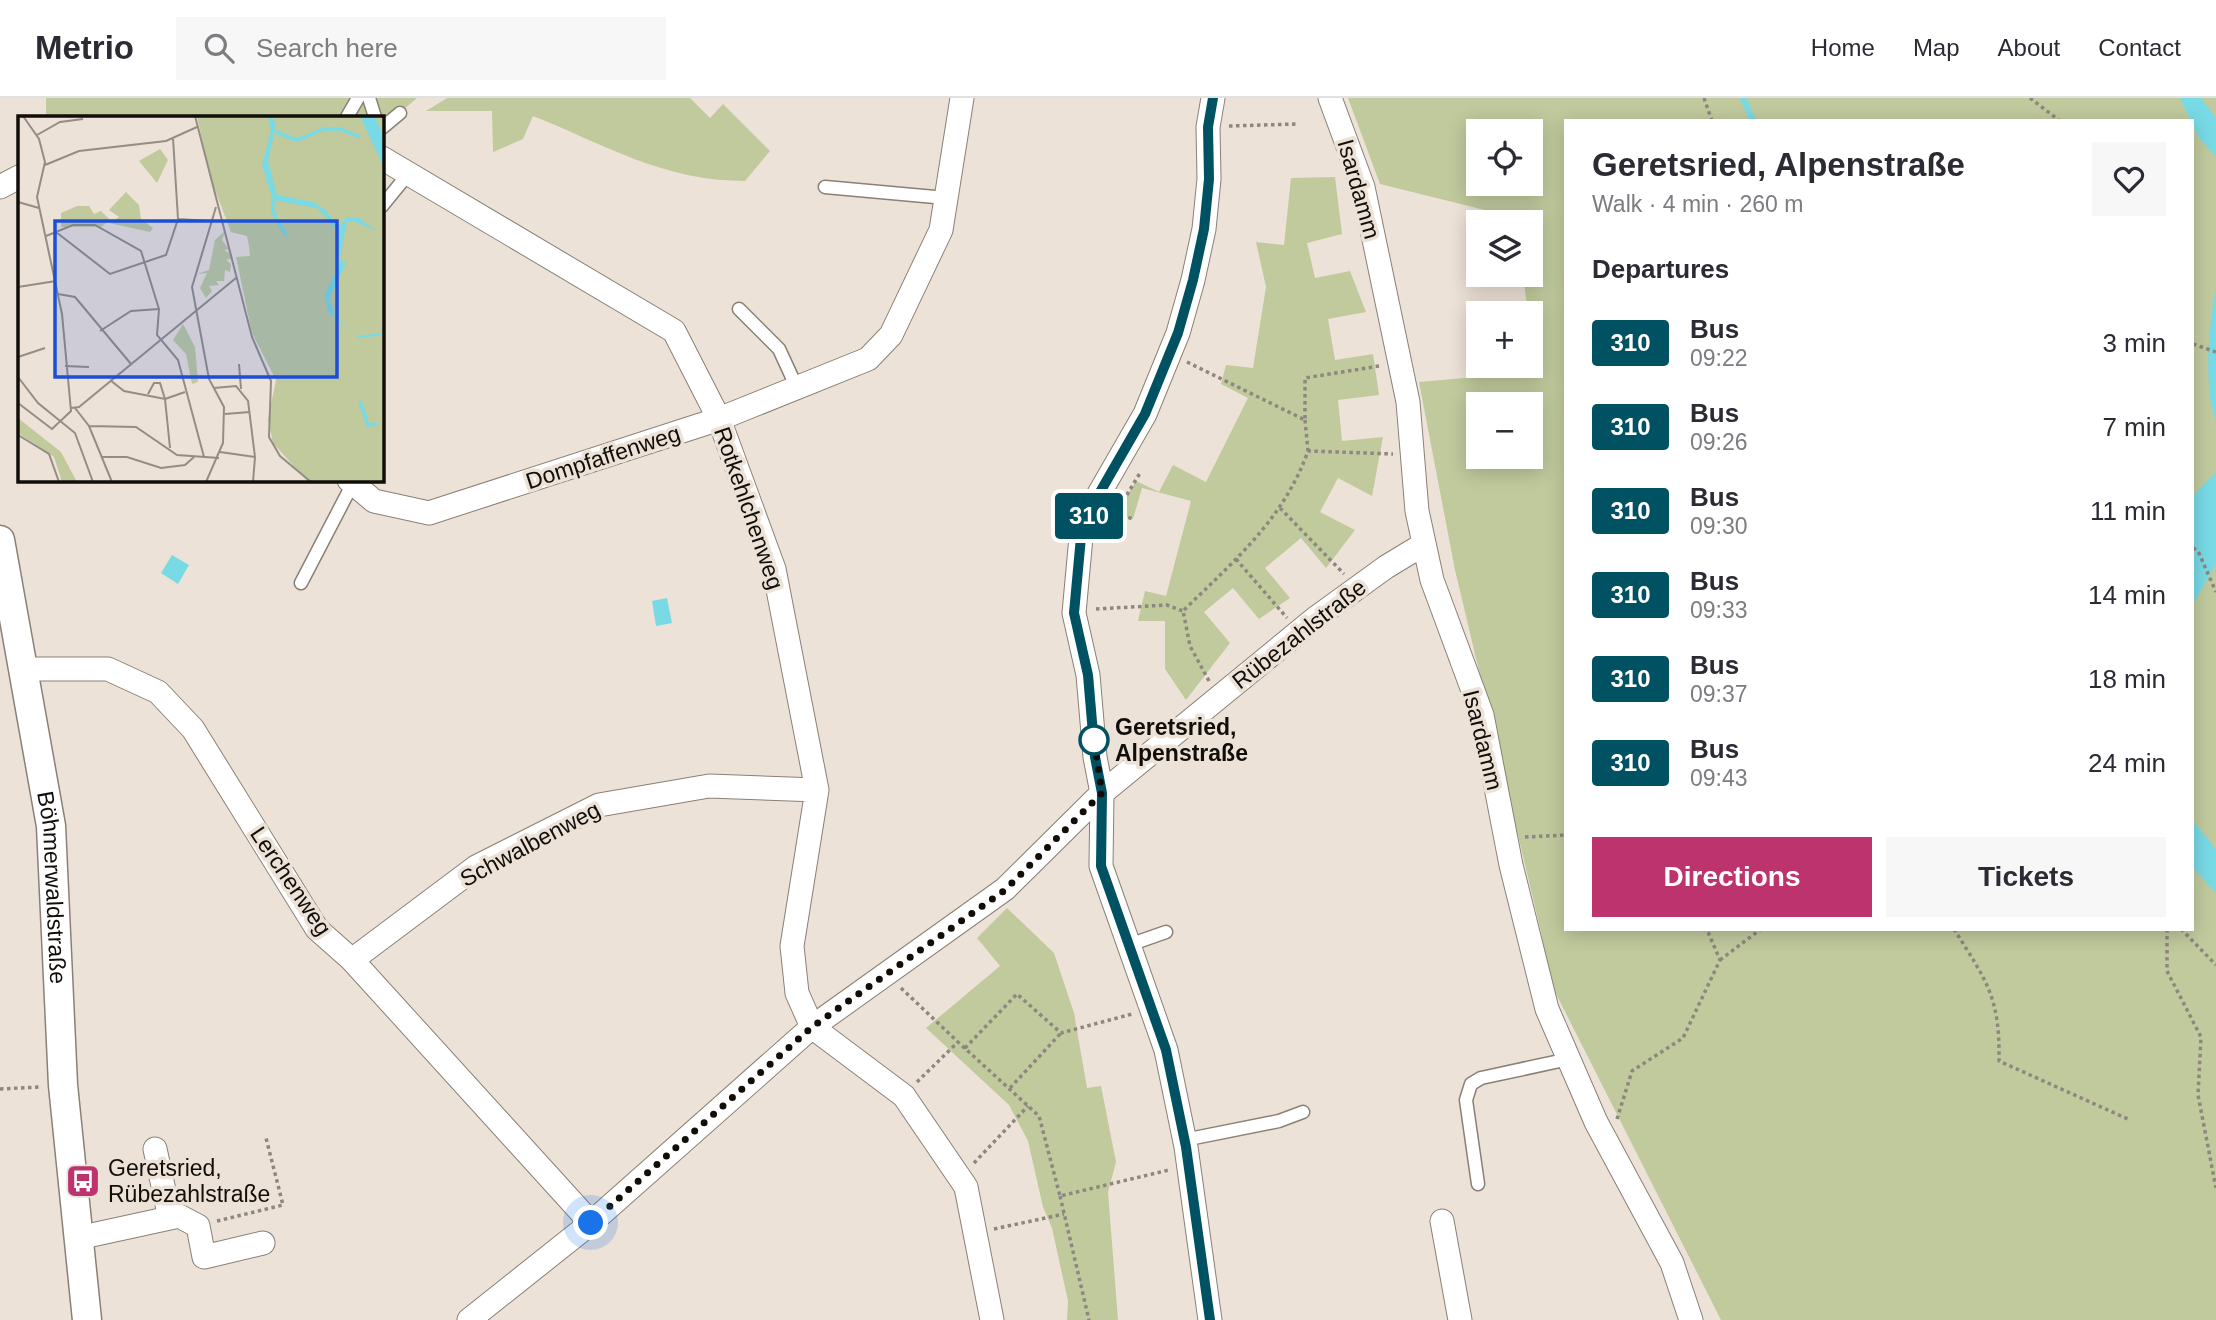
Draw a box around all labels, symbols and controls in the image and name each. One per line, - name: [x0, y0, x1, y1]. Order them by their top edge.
- search box: [176, 17, 666, 80]
- text: Metrio: [35, 29, 134, 66]
- icon: search: [200, 29, 238, 67]
- text: Search here: [256, 33, 398, 63]
- text: Home: [1811, 34, 1875, 61]
- text: Map: [1913, 34, 1960, 61]
- text: About: [1998, 34, 2060, 61]
- text: Contact: [2098, 34, 2181, 61]
- inset map: [18, 116, 383, 481]
- map controls: [1466, 119, 1543, 469]
- button: locate: [1466, 119, 1543, 196]
- street label: Isardamm: [1332, 136, 1386, 242]
- button: heart: [2092, 142, 2166, 216]
- text: Geretsried, Alpenstraße: [1592, 146, 1965, 183]
- text: Walk · 4 min · 260 m: [1592, 191, 1803, 217]
- button: layers: [1466, 210, 1543, 287]
- text: Departures: [1592, 254, 1729, 284]
- button: +: [1466, 301, 1543, 378]
- text: Bus: [1690, 314, 1739, 344]
- text: 3 min: [2102, 328, 2166, 358]
- text: 310: [1610, 329, 1651, 356]
- text: 09:22: [1690, 345, 1748, 371]
- button: −: [1466, 392, 1543, 469]
- text: Bus: [1690, 398, 1739, 428]
- text: 7 min: [2102, 412, 2166, 442]
- text: 310: [1610, 413, 1651, 440]
- street label: Dompfaffenweg: [523, 420, 683, 494]
- street label: Rotkehlchenweg: [709, 423, 789, 593]
- text: 09:26: [1690, 429, 1748, 455]
- text: Bus: [1690, 482, 1739, 512]
- line badge: 310: [1049, 493, 1129, 539]
- text: 11 min: [2090, 496, 2166, 526]
- text: 310: [1610, 497, 1651, 524]
- text: 310: [1069, 502, 1109, 529]
- text: 09:30: [1690, 513, 1748, 539]
- text: Bus: [1690, 566, 1739, 596]
- street label: Rübezahlstraße: [1227, 574, 1371, 694]
- text: 14 min: [2088, 580, 2166, 610]
- text: 310: [1610, 581, 1651, 608]
- text: 09:33: [1690, 597, 1748, 623]
- text: Bus: [1690, 650, 1739, 680]
- text: 18 min: [2088, 664, 2166, 694]
- text: 310: [1610, 665, 1651, 692]
- text: 09:37: [1690, 681, 1748, 707]
- street label: Isardamm: [1458, 687, 1508, 793]
- place label: Geretsried, Alpenstraße: [1115, 714, 1248, 766]
- marker: Geretsried, Alpenstraße: [1079, 725, 1109, 755]
- text: Bus: [1690, 734, 1739, 764]
- text: 24 min: [2088, 748, 2166, 778]
- text: 310: [1610, 749, 1651, 776]
- text: 09:43: [1690, 765, 1748, 791]
- street label: Böhmerwaldstraße: [32, 789, 71, 984]
- street label: Schwalbenweg: [456, 796, 604, 892]
- street label: Lerchenweg: [245, 822, 337, 940]
- button: Directions: [1592, 837, 1872, 917]
- button: Tickets: [1886, 837, 2166, 917]
- place label: Geretsried, Rübezahlstraße: [108, 1155, 270, 1207]
- bus stop icon: Geretsried, Rübezahlstraße: [64, 1162, 102, 1200]
- your location: [573, 1205, 608, 1240]

